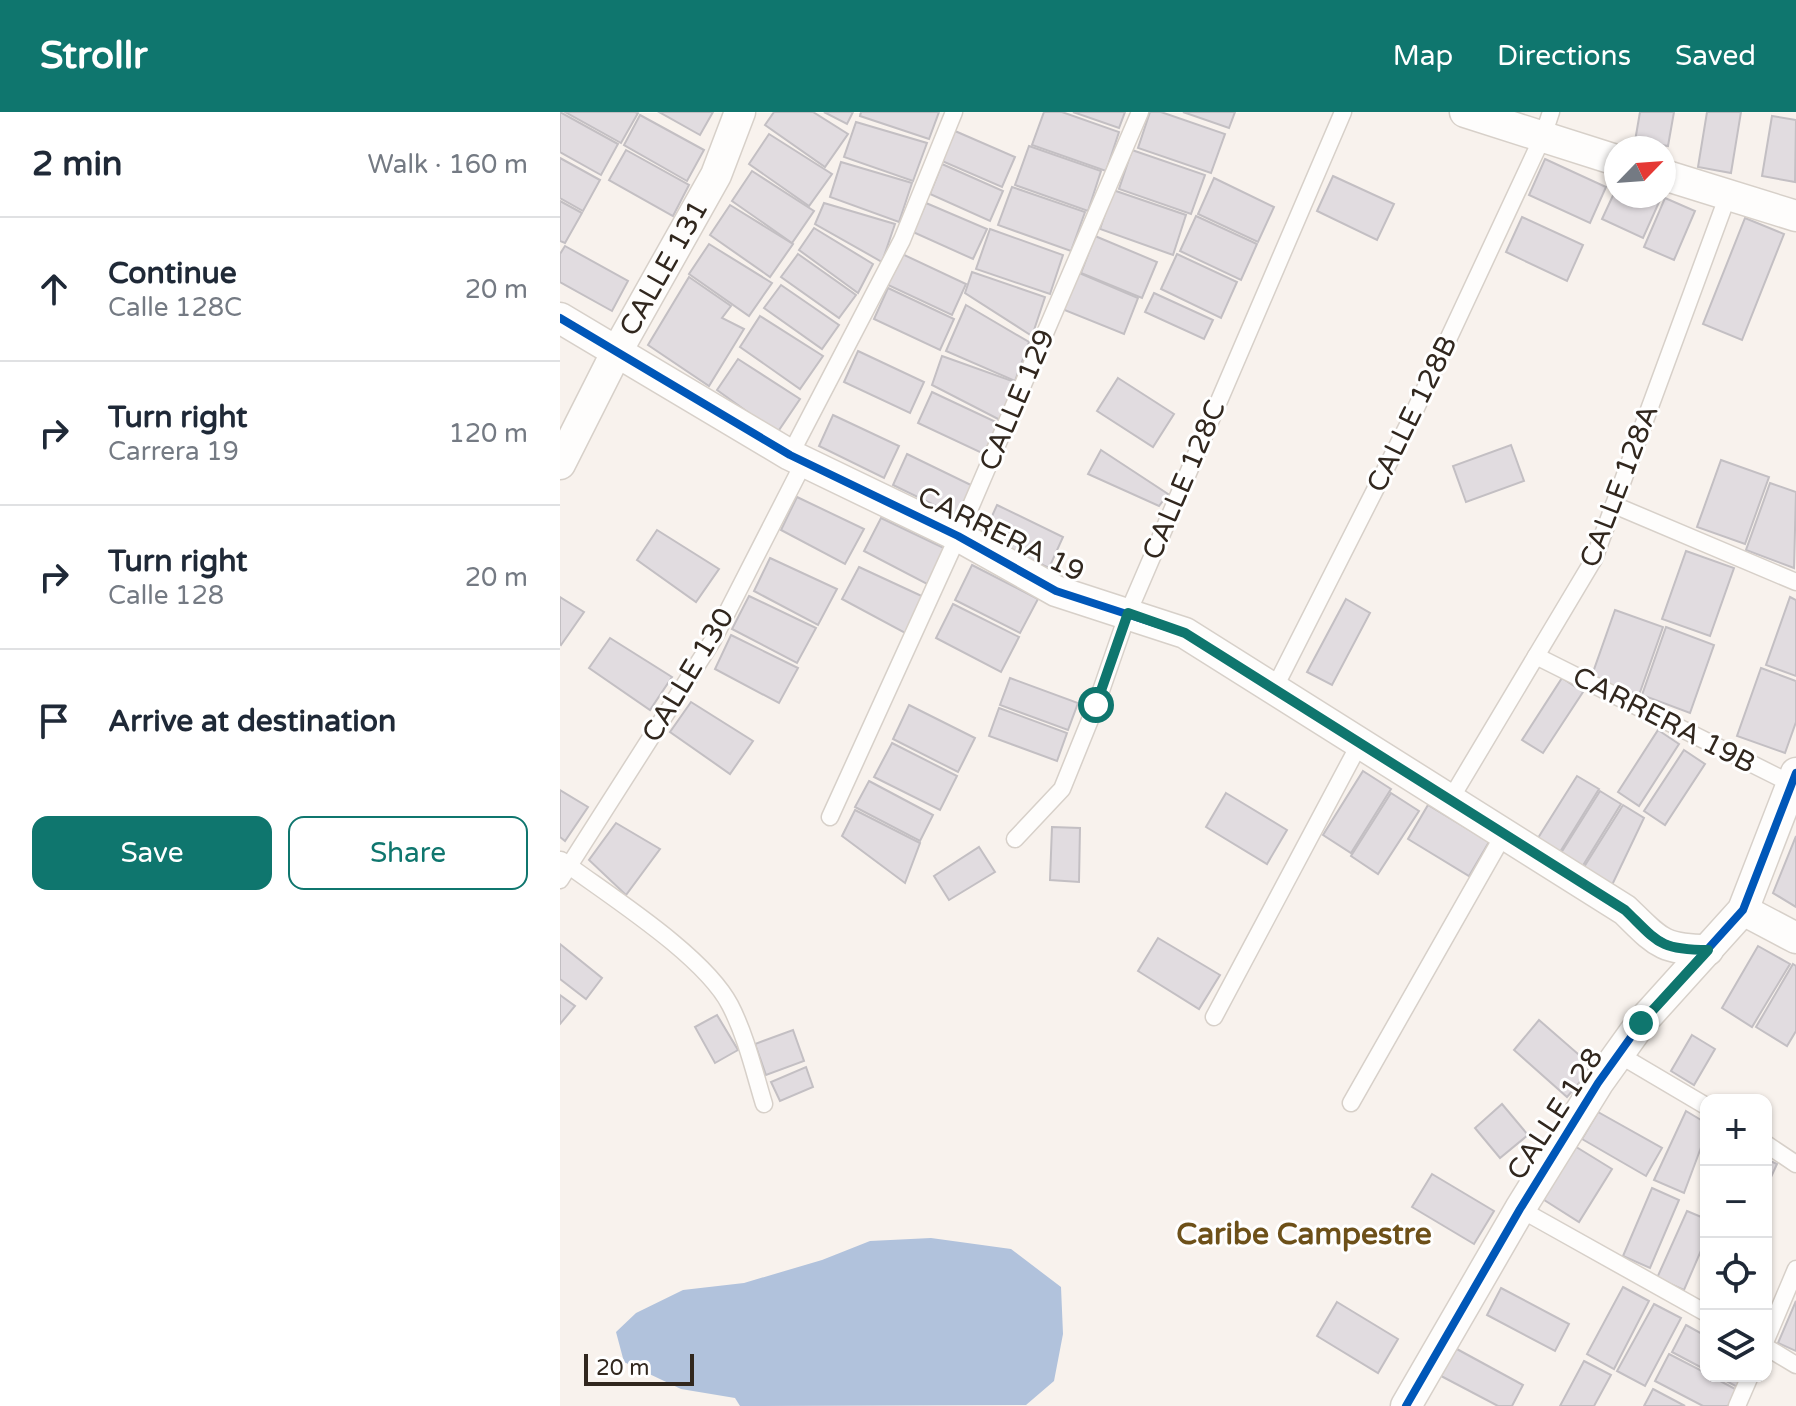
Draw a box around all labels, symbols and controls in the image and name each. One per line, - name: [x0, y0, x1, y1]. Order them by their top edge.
- text: Strollr: [40, 33, 148, 79]
- text: Map: [1393, 39, 1453, 73]
- text: Directions: [1497, 39, 1631, 73]
- text: Saved: [1675, 39, 1756, 73]
- north arrow: [1604, 136, 1676, 208]
- text: 2 min: [32, 144, 123, 185]
- text: Walk · 160 m: [368, 149, 528, 180]
- street label: CALLE 131: [612, 194, 716, 342]
- text: Continue: [108, 255, 237, 292]
- icon: ahead: [32, 267, 76, 311]
- text: 20 m: [465, 274, 528, 305]
- text: Calle 128C: [108, 292, 242, 323]
- street label: CALLE 129: [972, 324, 1062, 476]
- street label: CALLE 128B: [1359, 330, 1465, 498]
- street label: CALLE 128C: [1135, 395, 1233, 565]
- text: Turn right: [108, 399, 248, 436]
- street label: CALLE 128A: [1572, 400, 1666, 572]
- icon: right: [32, 411, 76, 455]
- text: 120 m: [448, 418, 528, 449]
- text: Carrera 19: [108, 436, 239, 467]
- street label: CARRERA 19: [912, 479, 1090, 589]
- text: Turn right: [108, 543, 248, 580]
- icon: right: [32, 555, 76, 599]
- text: 20 m: [465, 562, 528, 593]
- text: Calle 128: [108, 580, 224, 611]
- street label: CALLE 130: [635, 602, 741, 748]
- street label: CARRERA 19B: [1567, 659, 1761, 781]
- route start: [1078, 687, 1114, 723]
- icon: arrive: [32, 699, 76, 743]
- text: Arrive at destination: [108, 703, 396, 740]
- button: Save: [32, 816, 272, 890]
- button: Share: [288, 816, 528, 890]
- route end: [1623, 1005, 1659, 1041]
- street label: CALLE 128: [1500, 1042, 1610, 1186]
- map controls: [1700, 1094, 1772, 1382]
- button: +: [1700, 1094, 1772, 1166]
- button: −: [1700, 1166, 1772, 1238]
- district label: Caribe Campestre: [1176, 1216, 1432, 1253]
- button: locate: [1700, 1238, 1772, 1310]
- button: layers: [1700, 1310, 1772, 1382]
- scale bar: [584, 1350, 694, 1386]
- text: 20 m: [596, 1355, 650, 1381]

